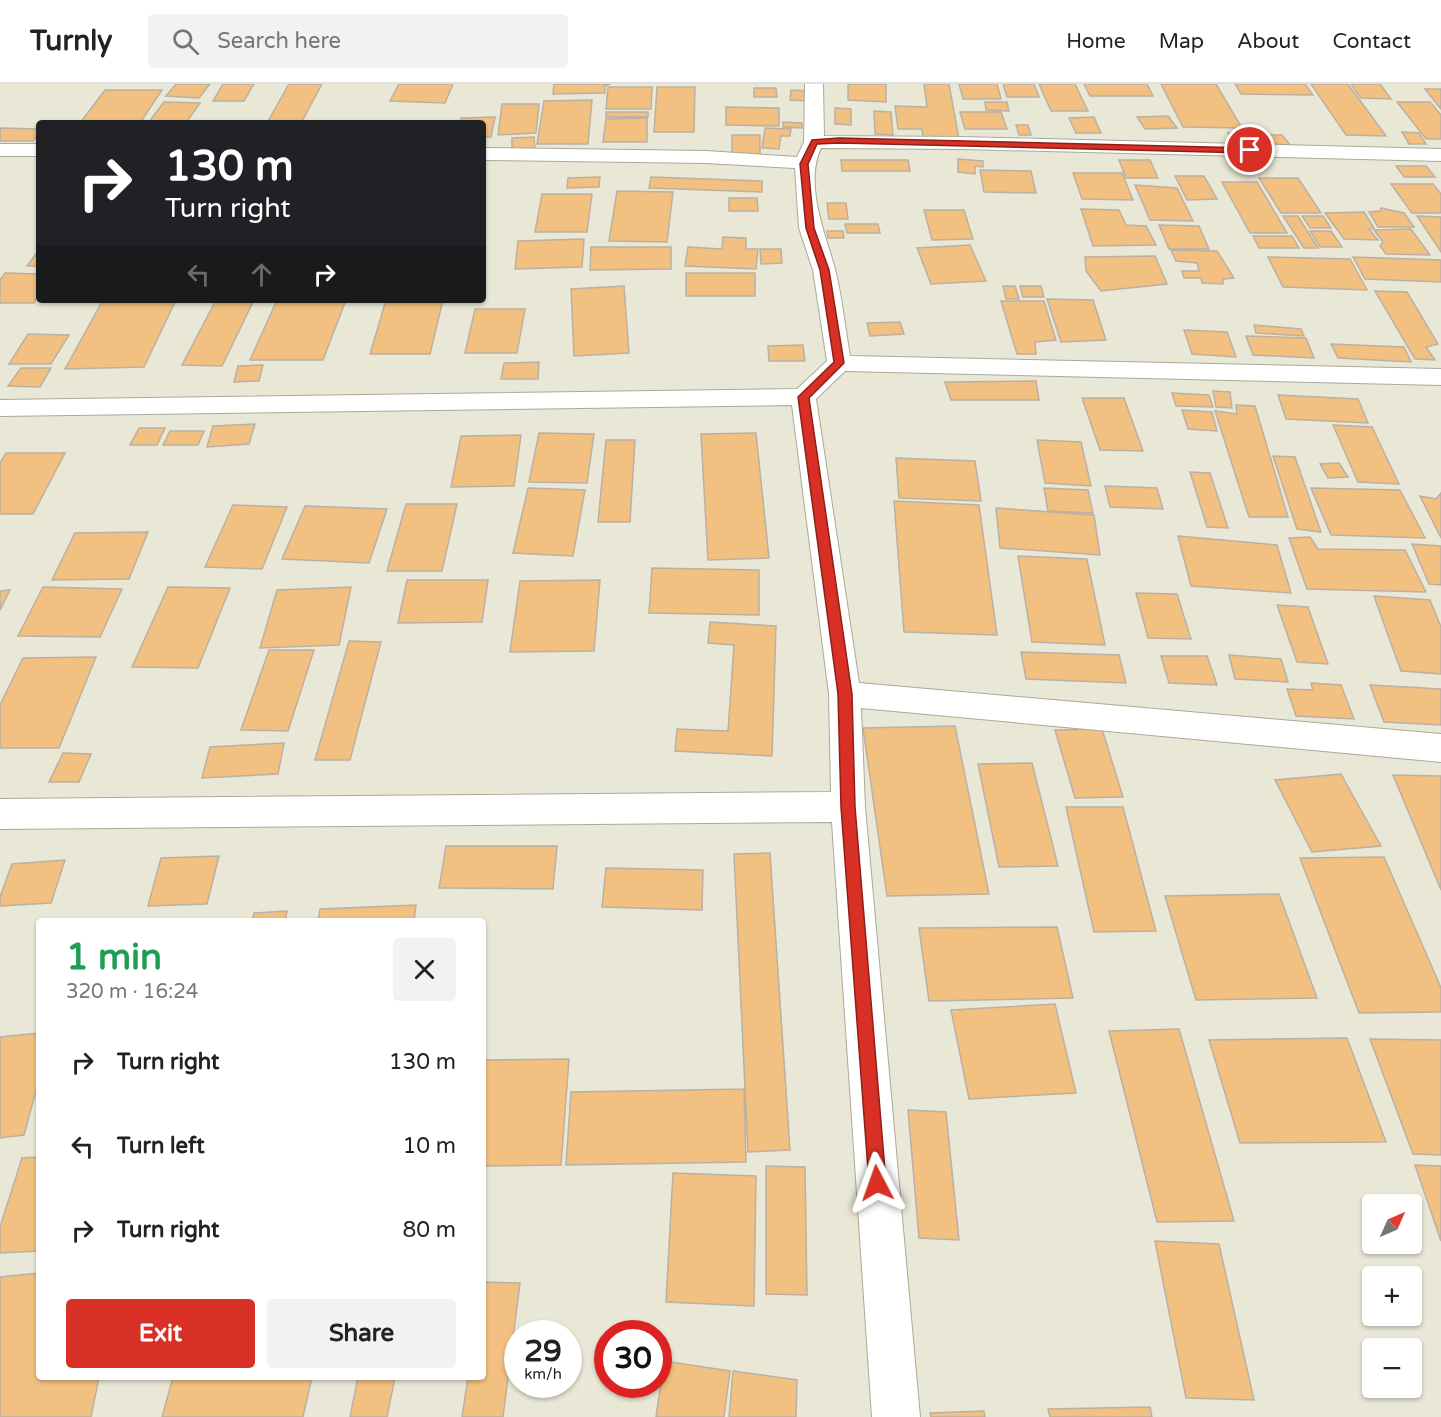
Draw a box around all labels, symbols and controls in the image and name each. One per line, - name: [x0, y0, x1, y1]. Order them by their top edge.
- search box: [148, 14, 568, 68]
- text: Turnly: [30, 24, 112, 58]
- icon: search: [169, 25, 202, 58]
- text: Search here: [217, 28, 341, 54]
- text: Home: [1066, 29, 1126, 54]
- text: Map: [1159, 29, 1204, 54]
- text: About: [1237, 29, 1299, 54]
- text: Contact: [1332, 29, 1411, 54]
- pin: [1224, 124, 1275, 175]
- icon: arrive: [1233, 133, 1266, 166]
- text: 130 m: [165, 141, 294, 192]
- icon: right: [66, 144, 144, 222]
- text: Turn right: [165, 192, 291, 225]
- icon: left: [182, 258, 215, 291]
- icon: ahead: [245, 258, 278, 291]
- icon: right: [308, 258, 341, 291]
- text: 1 min: [66, 936, 162, 979]
- button: close: [393, 938, 456, 1001]
- text: 320 m · 16:24: [66, 980, 198, 1004]
- icon: right: [66, 1046, 99, 1079]
- text: Turn right: [117, 1049, 219, 1075]
- text: 130 m: [389, 1049, 456, 1075]
- icon: left: [66, 1130, 99, 1163]
- text: Turn left: [117, 1133, 205, 1159]
- text: 10 m: [402, 1133, 456, 1159]
- position arrow: [845, 1151, 909, 1215]
- north arrow: [1362, 1194, 1422, 1254]
- map controls: [1362, 1194, 1422, 1398]
- icon: right: [66, 1214, 99, 1247]
- text: Turn right: [117, 1217, 219, 1243]
- text: 80 m: [402, 1217, 456, 1243]
- button: +: [1362, 1266, 1422, 1326]
- button: Exit: [66, 1299, 255, 1368]
- button: Share: [267, 1299, 456, 1368]
- speed limit sign: 30: [594, 1320, 672, 1398]
- text: 29: [524, 1333, 562, 1370]
- button: −: [1362, 1338, 1422, 1398]
- text: km/h: [524, 1365, 562, 1383]

